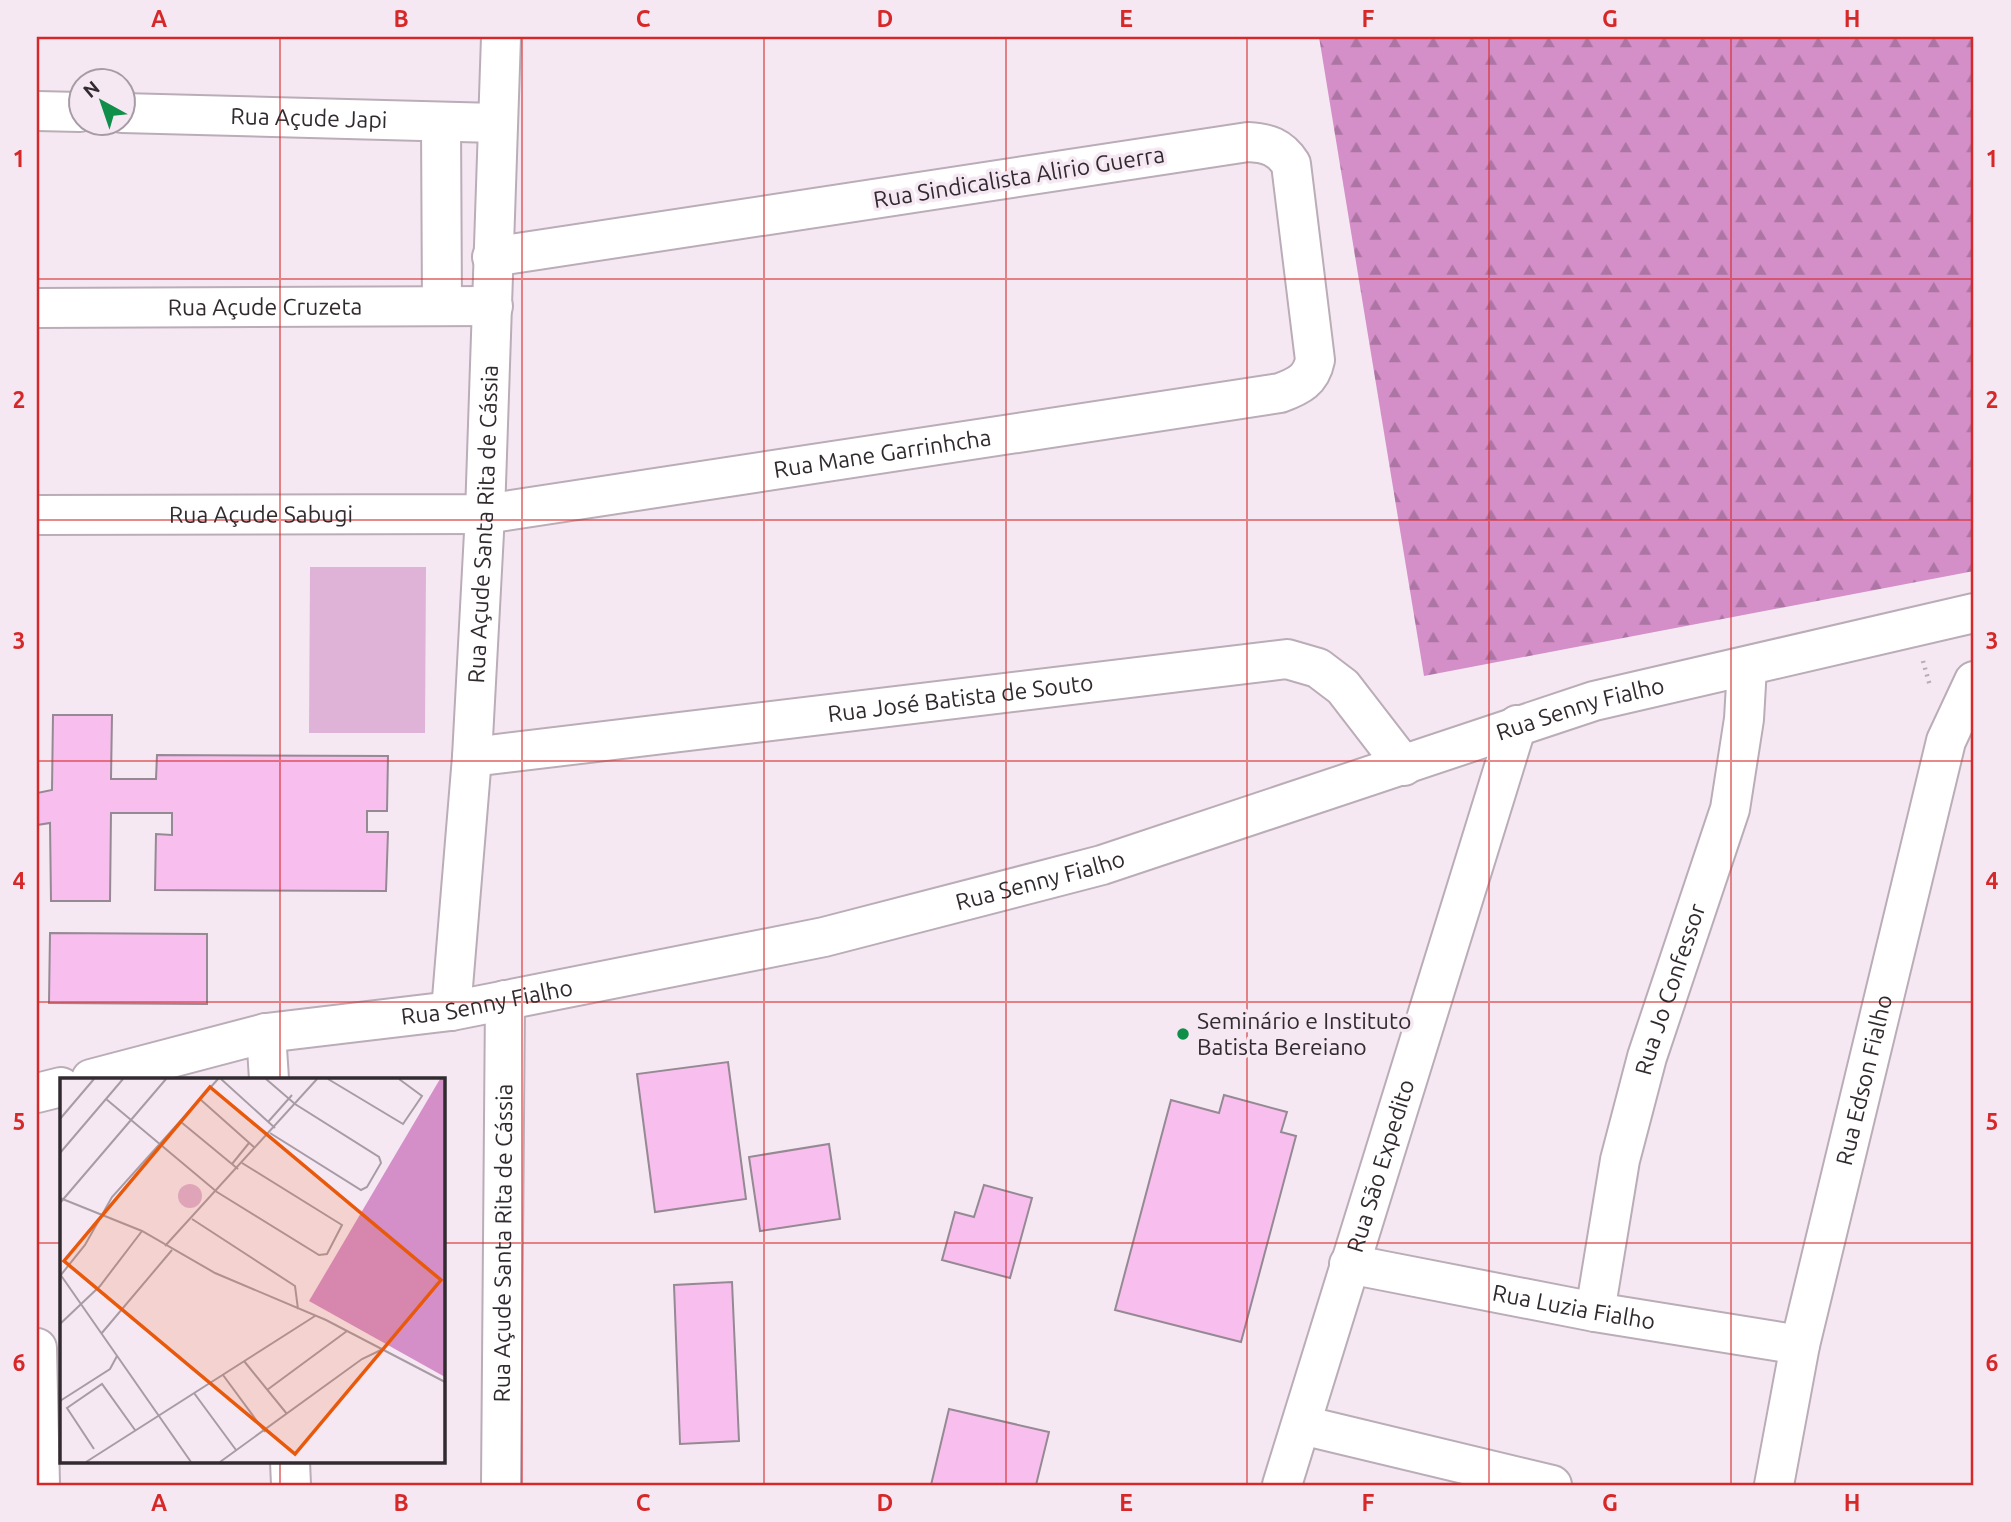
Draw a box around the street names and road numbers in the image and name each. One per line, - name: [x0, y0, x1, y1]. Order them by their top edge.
- street label: Rua Açude Japi: [230, 103, 388, 132]
- street label: Rua Sindicalista Alirio Guerra: [872, 141, 1166, 212]
- street label: Rua Açude Cruzeta: [168, 294, 362, 319]
- street label: Rua Açude Santa Rita de Cássia: [463, 364, 502, 684]
- street label: Rua Mane Garrinhcha: [772, 424, 993, 482]
- street label: Rua Açude Sabugi: [169, 501, 353, 527]
- street label: Rua José Batista de Souto: [826, 669, 1095, 726]
- street label: Rua Senny Fialho: [1493, 672, 1667, 745]
- street label: Rua Senny Fialho: [953, 845, 1128, 914]
- street label: Rua Jo Confessor: [1630, 900, 1710, 1077]
- street label: Rua Senny Fialho: [400, 974, 575, 1029]
- street label: Rua Edson Fialho: [1831, 992, 1896, 1168]
- street label: Rua São Expedito: [1342, 1076, 1419, 1255]
- street label: Rua Açude Santa Rita de Cássia: [489, 1083, 516, 1403]
- street label: Rua Luzia Fialho: [1491, 1279, 1657, 1334]

